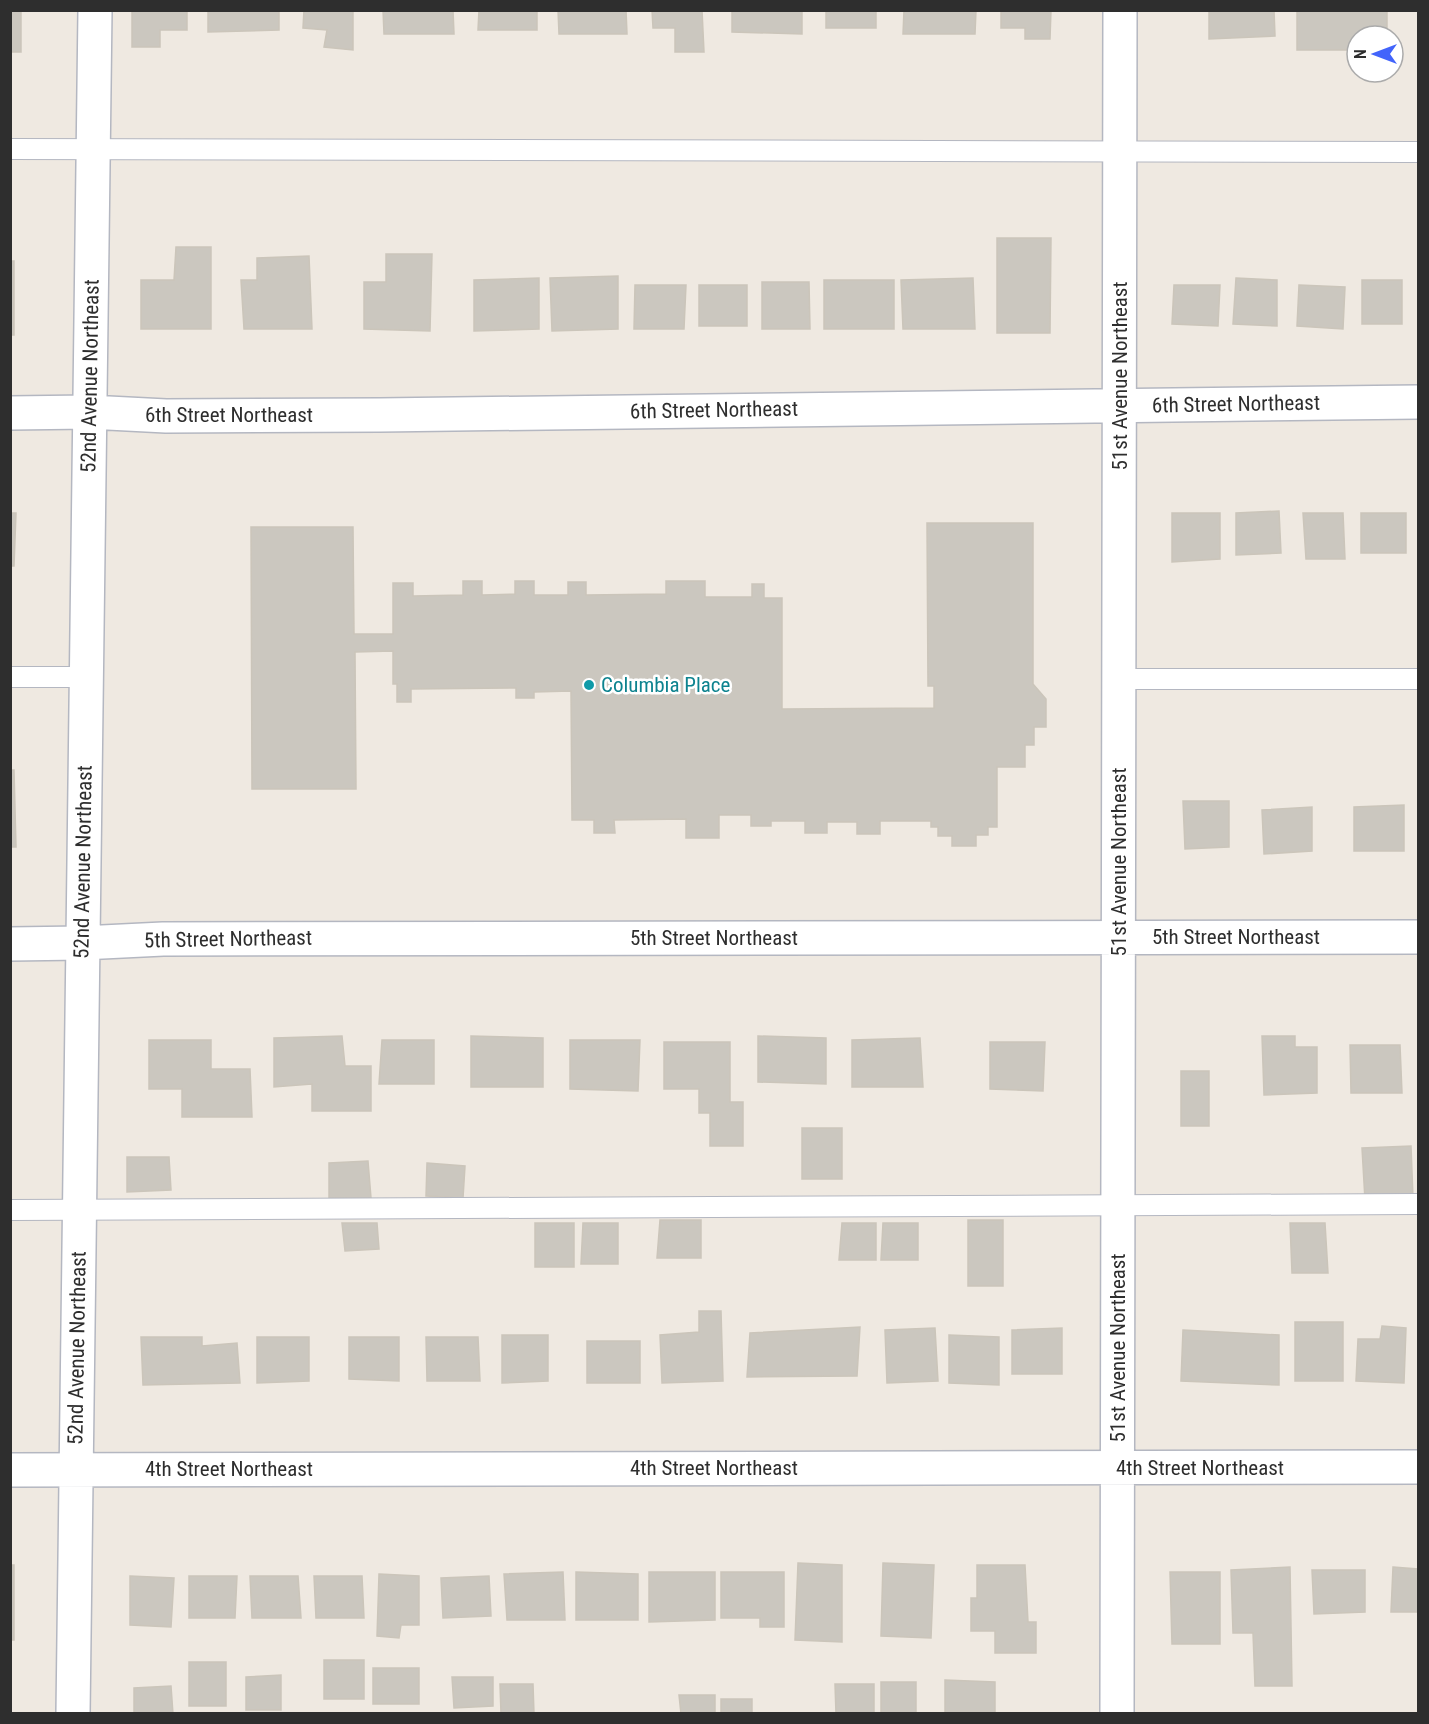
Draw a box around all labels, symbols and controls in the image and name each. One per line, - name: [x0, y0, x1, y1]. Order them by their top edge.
- north arrow: [1345, 24, 1405, 84]
- text: N: [1351, 49, 1370, 59]
- street label: 52nd Avenue Northeast: [76, 279, 104, 473]
- street label: 51st Avenue Northeast: [1108, 281, 1132, 471]
- street label: 6th Street Northeast: [1152, 391, 1320, 417]
- street label: 6th Street Northeast: [630, 397, 798, 423]
- street label: 6th Street Northeast: [145, 403, 313, 427]
- place label: Columbia Place: [601, 673, 730, 697]
- marker: Columbia Place: [582, 678, 596, 692]
- street label: 52nd Avenue Northeast: [69, 765, 97, 959]
- street label: 51st Avenue Northeast: [1107, 767, 1131, 957]
- street label: 5th Street Northeast: [1152, 925, 1320, 949]
- street label: 5th Street Northeast: [144, 926, 312, 952]
- street label: 5th Street Northeast: [630, 926, 798, 950]
- street label: 52nd Avenue Northeast: [63, 1251, 91, 1445]
- street label: 51st Avenue Northeast: [1106, 1253, 1130, 1443]
- street label: 4th Street Northeast: [630, 1456, 798, 1480]
- street label: 4th Street Northeast: [1116, 1456, 1284, 1480]
- street label: 4th Street Northeast: [145, 1457, 313, 1481]

